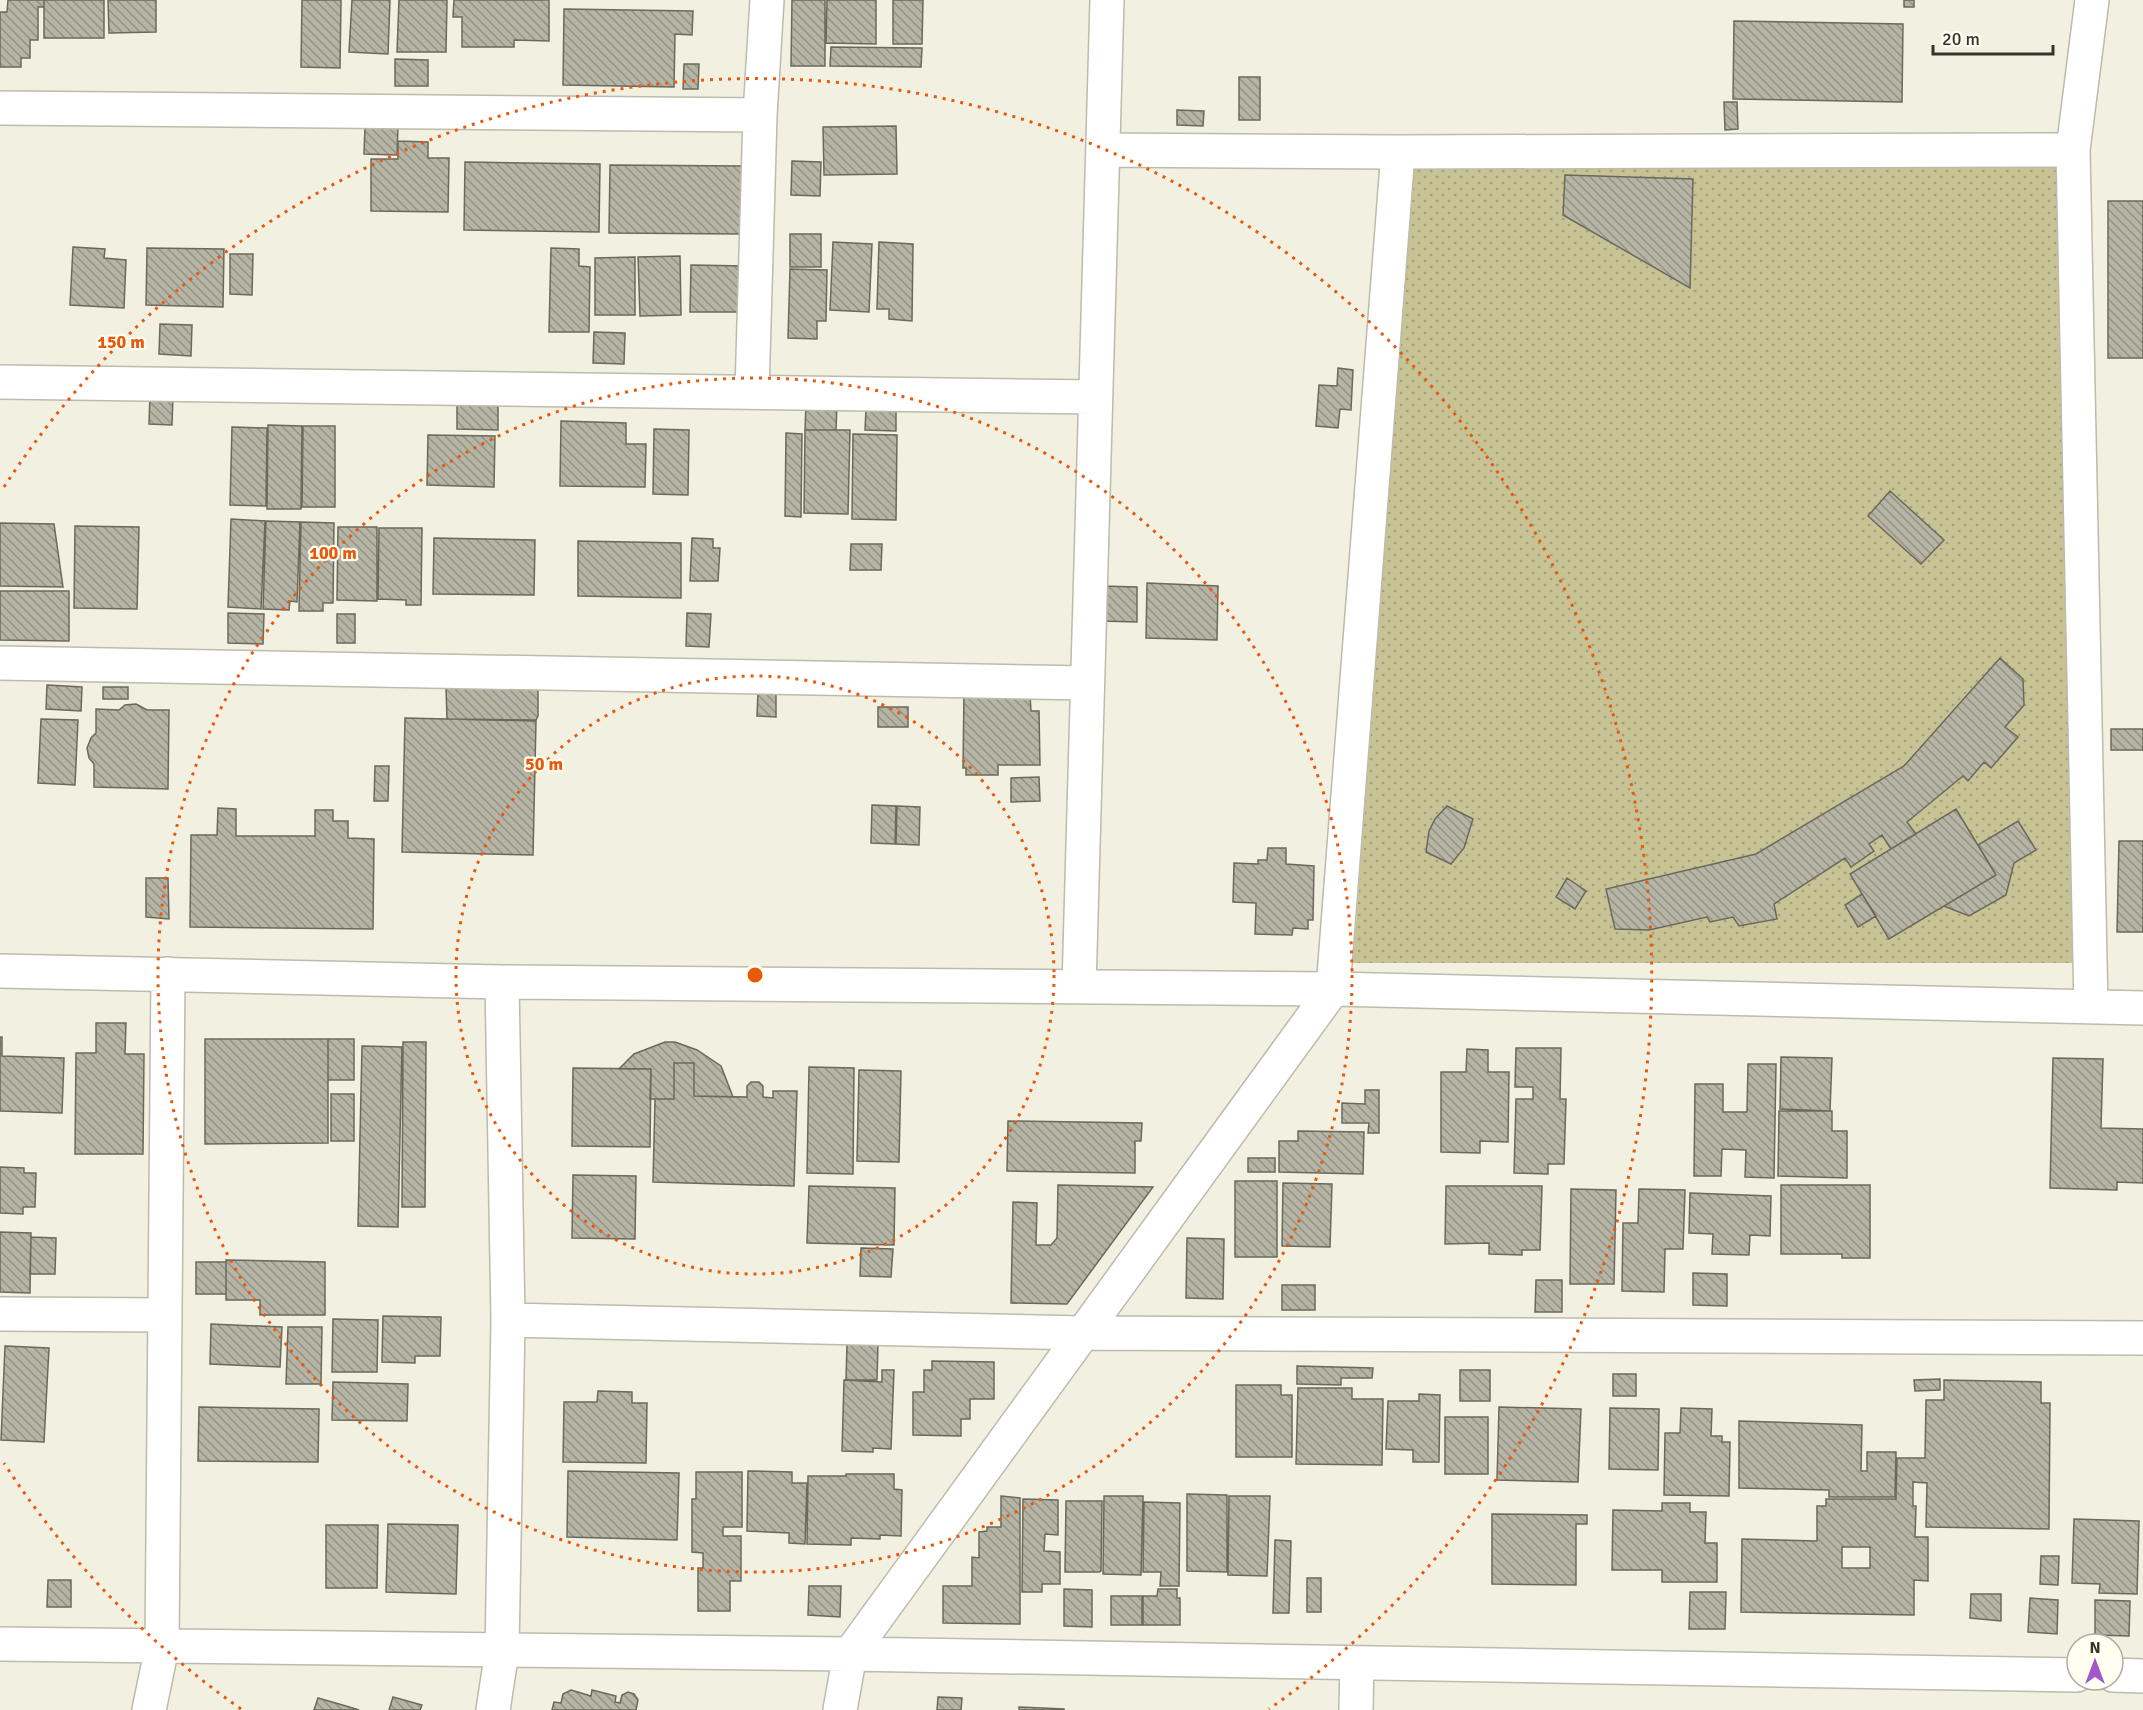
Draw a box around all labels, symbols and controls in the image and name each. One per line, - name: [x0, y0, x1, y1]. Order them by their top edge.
- scale bar: [1933, 18, 2053, 56]
- text: 20 m: [1942, 28, 1980, 50]
- text: 150 m: [97, 331, 145, 353]
- text: 100 m: [309, 542, 357, 564]
- text: 50 m: [525, 753, 563, 775]
- centre of rings: [745, 965, 765, 985]
- north arrow: [2065, 1632, 2125, 1692]
- text: N: [2089, 1638, 2101, 1658]

